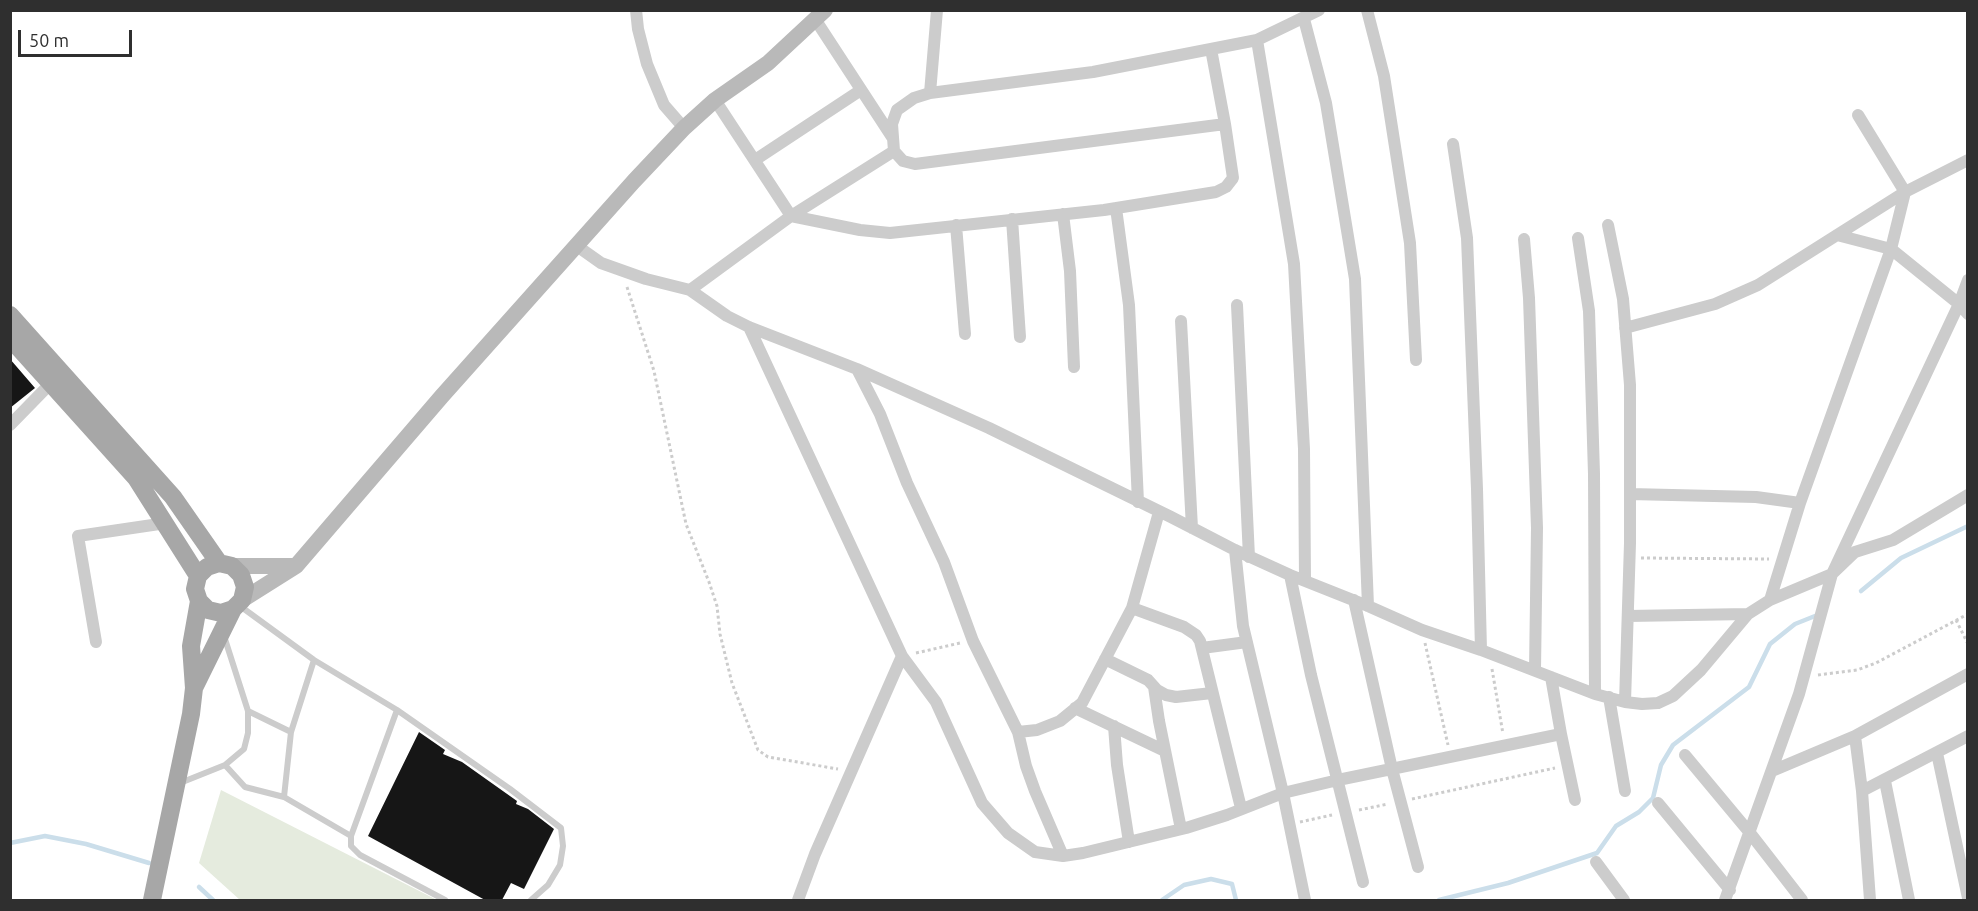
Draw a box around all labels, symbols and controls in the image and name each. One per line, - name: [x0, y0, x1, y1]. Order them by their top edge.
- scale bar: [21, 18, 135, 56]
- text: 50 m: [29, 30, 69, 50]

